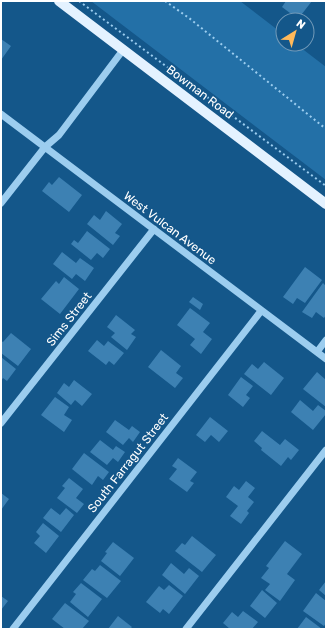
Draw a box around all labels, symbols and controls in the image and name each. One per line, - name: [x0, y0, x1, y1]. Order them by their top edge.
- north arrow: [275, 12, 315, 52]
- text: N: [294, 17, 308, 32]
- street label: Bowman Road: [164, 62, 236, 122]
- street label: West Vulcan Avenue: [121, 189, 219, 268]
- street label: Sims Street: [44, 289, 95, 349]
- street label: South Farragut Street: [85, 410, 171, 515]

